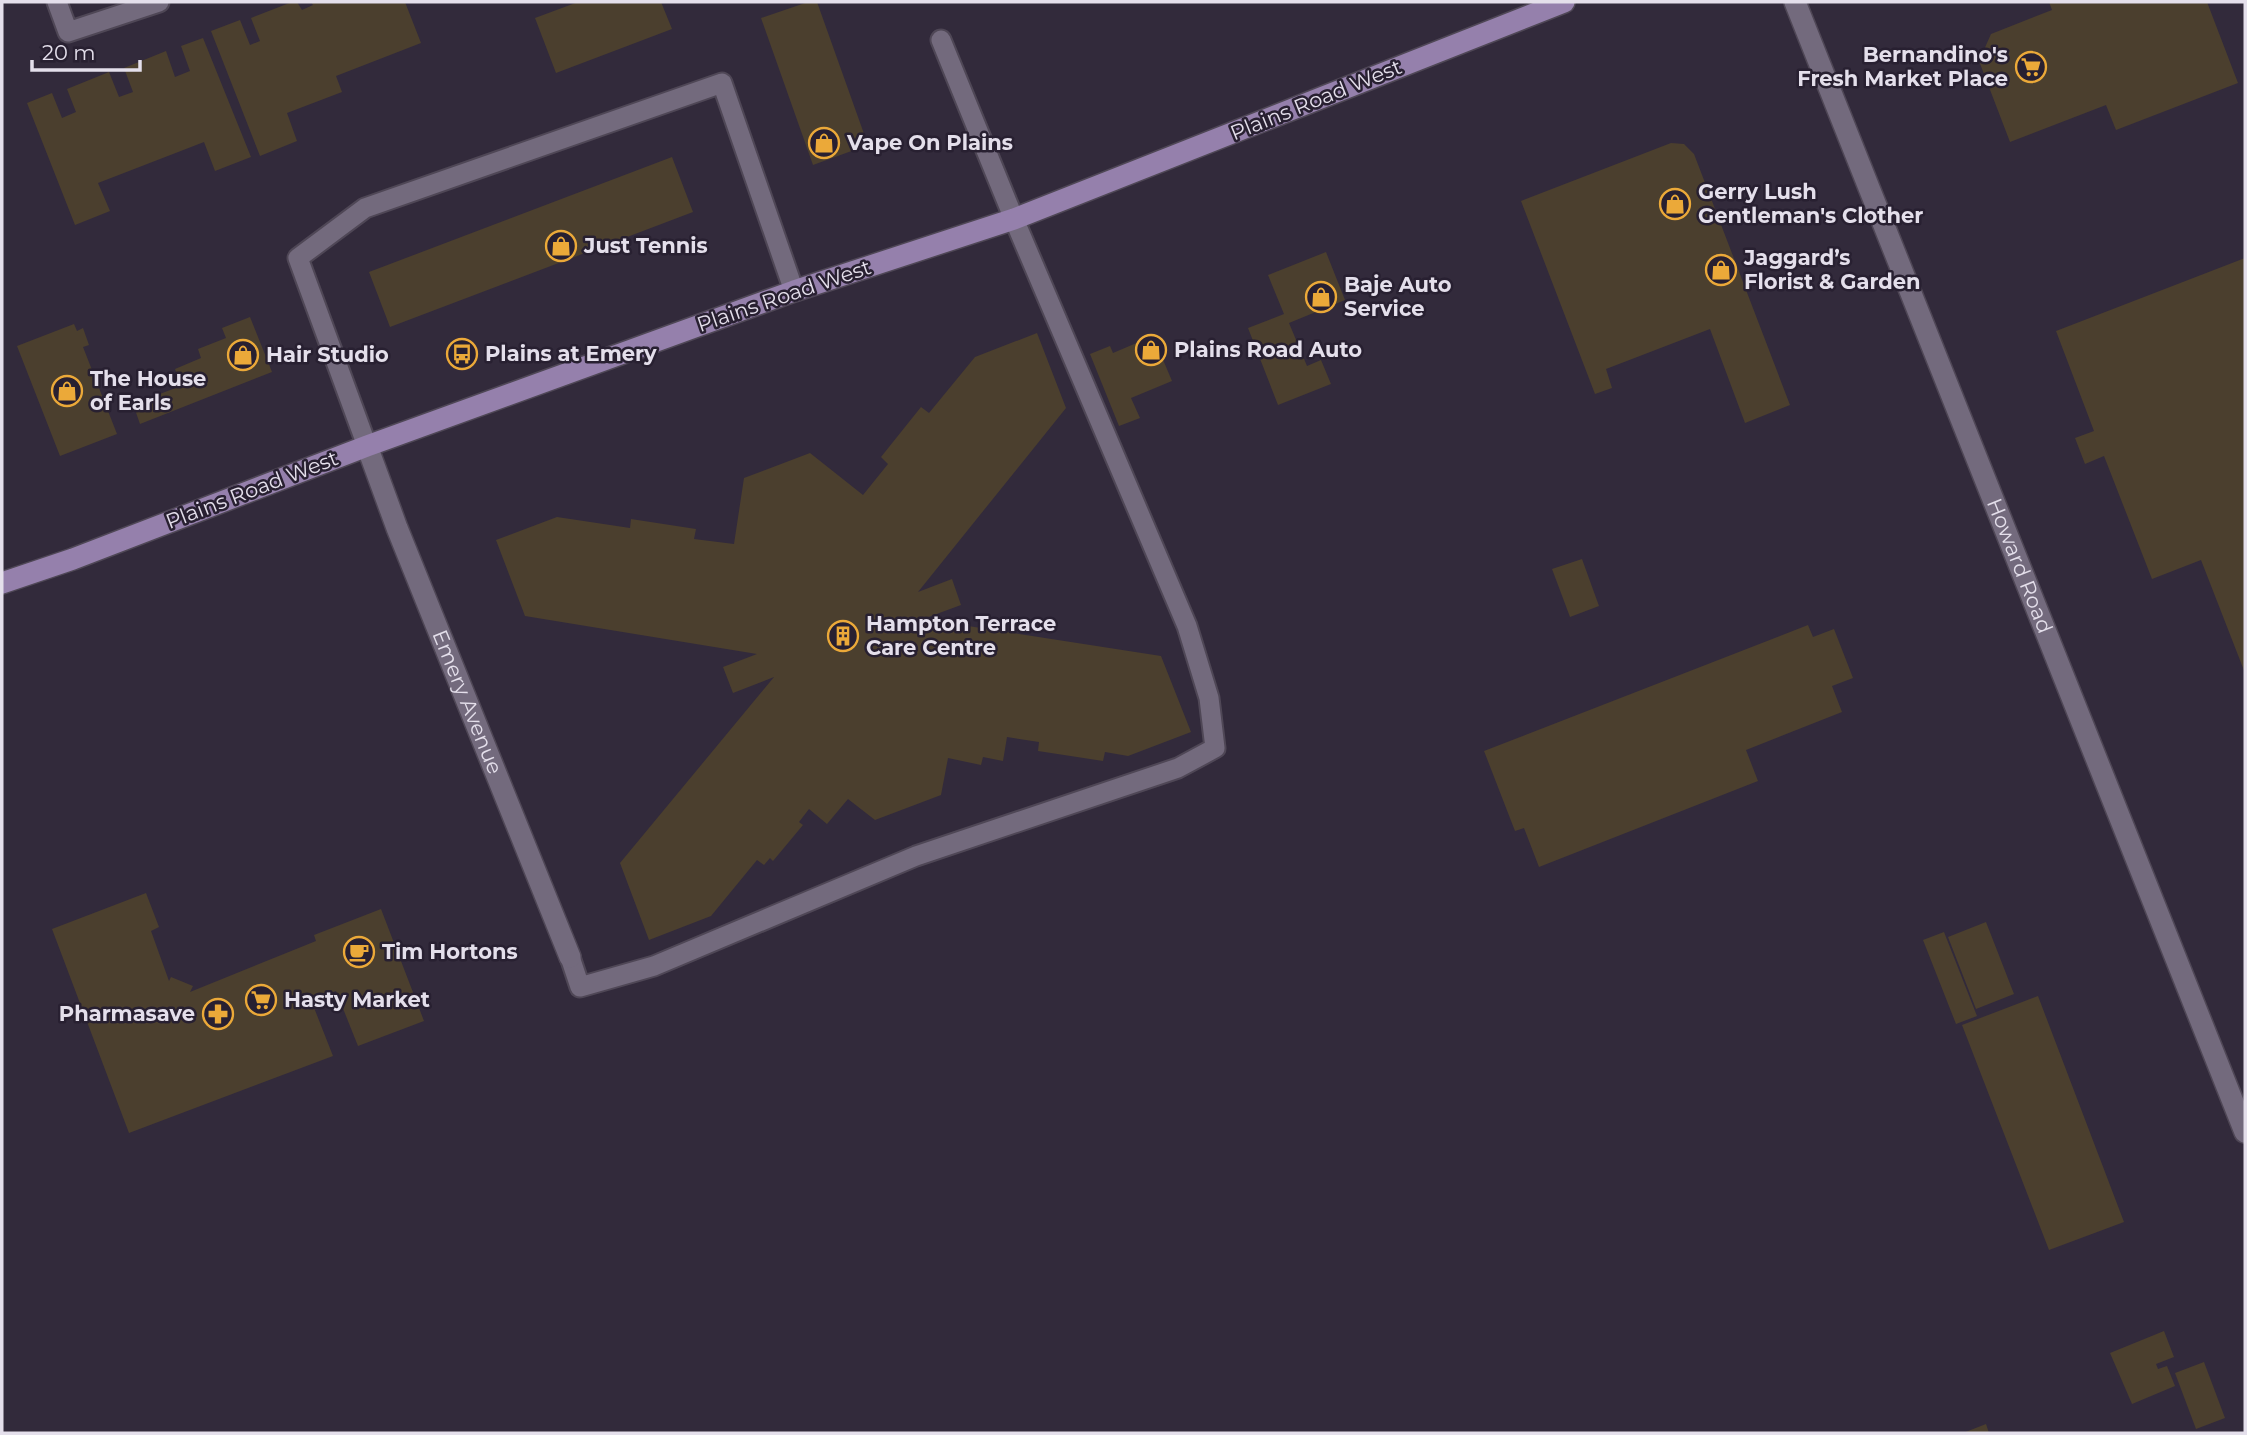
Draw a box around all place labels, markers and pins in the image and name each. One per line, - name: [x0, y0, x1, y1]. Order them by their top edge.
- place label: Bernandino's Fresh Market Place: [1797, 42, 2008, 91]
- supermarket icon: Bernandino's Fresh Market Place: [2014, 50, 2048, 84]
- shop icon: Vape On Plains: [807, 126, 841, 160]
- place label: Vape On Plains: [846, 130, 1013, 155]
- place label: Gerry Lush Gentleman's Clother: [1698, 179, 1923, 228]
- shop icon: Gerry Lush Gentleman's Clother: [1658, 187, 1692, 221]
- shop icon: Just Tennis: [544, 229, 578, 263]
- place label: Just Tennis: [583, 233, 708, 258]
- place label: Jaggard’s Florist & Garden: [1743, 245, 1921, 294]
- shop icon: Jaggard’s Florist & Garden: [1704, 253, 1738, 287]
- place label: Baje Auto Service: [1344, 272, 1452, 321]
- shop icon: Baje Auto Service: [1304, 280, 1338, 314]
- shop icon: Plains Road Auto: [1134, 333, 1168, 367]
- bus stop icon: Plains at Emery: [445, 337, 479, 371]
- place label: Plains Road Auto: [1174, 337, 1362, 362]
- shop icon: Hair Studio: [226, 338, 260, 372]
- place label: Plains at Emery: [485, 341, 657, 366]
- place label: Hair Studio: [266, 342, 389, 367]
- place label: The House of Earls: [90, 366, 206, 415]
- shop icon: The House of Earls: [50, 374, 84, 408]
- place label: Hampton Terrace Care Centre: [866, 611, 1056, 660]
- building icon: Hampton Terrace Care Centre: [826, 619, 860, 653]
- cafe icon: Tim Hortons: [342, 935, 376, 969]
- place label: Tim Hortons: [382, 939, 518, 964]
- supermarket icon: Hasty Market: [244, 983, 278, 1017]
- place label: Hasty Market: [284, 987, 430, 1012]
- pharmacy icon: Pharmasave: [201, 997, 235, 1031]
- place label: Pharmasave: [59, 1001, 195, 1026]

